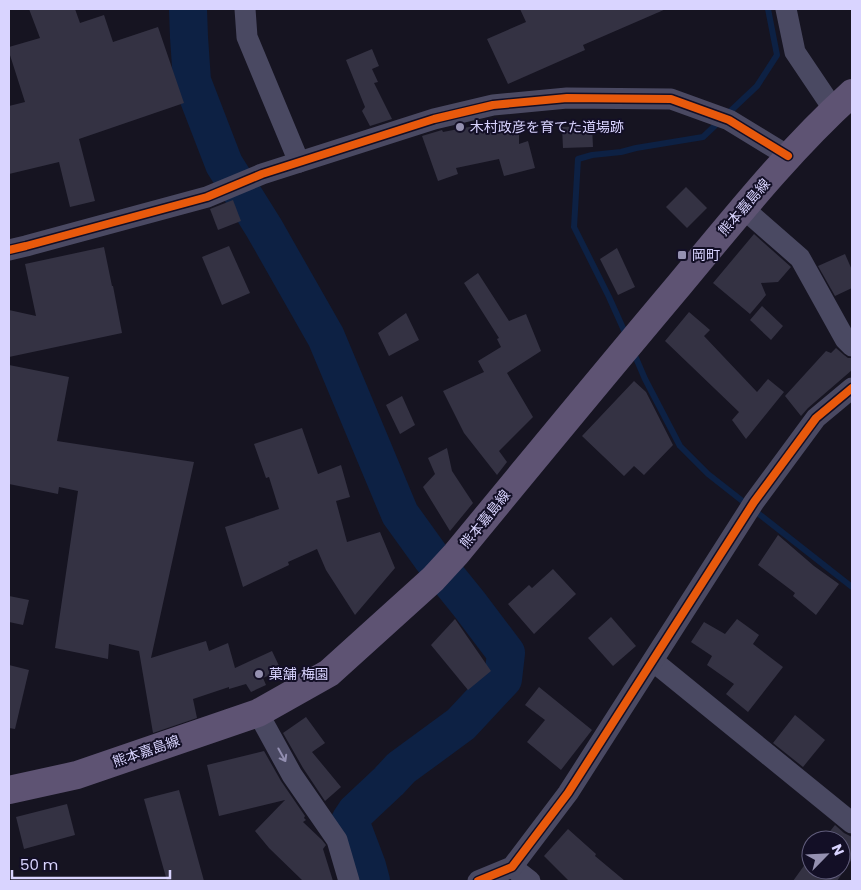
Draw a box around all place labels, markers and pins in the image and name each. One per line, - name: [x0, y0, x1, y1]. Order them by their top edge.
- place label: 木村政彦を育てた道場跡: [470, 117, 624, 137]
- marker: 木村政彦を育てた道場跡: [454, 121, 466, 133]
- place label: 岡町: [692, 245, 720, 265]
- marker: 岡町: [676, 249, 688, 261]
- place label: 菓舗 梅園: [269, 664, 329, 684]
- marker: 菓舗 梅園: [253, 668, 265, 680]

